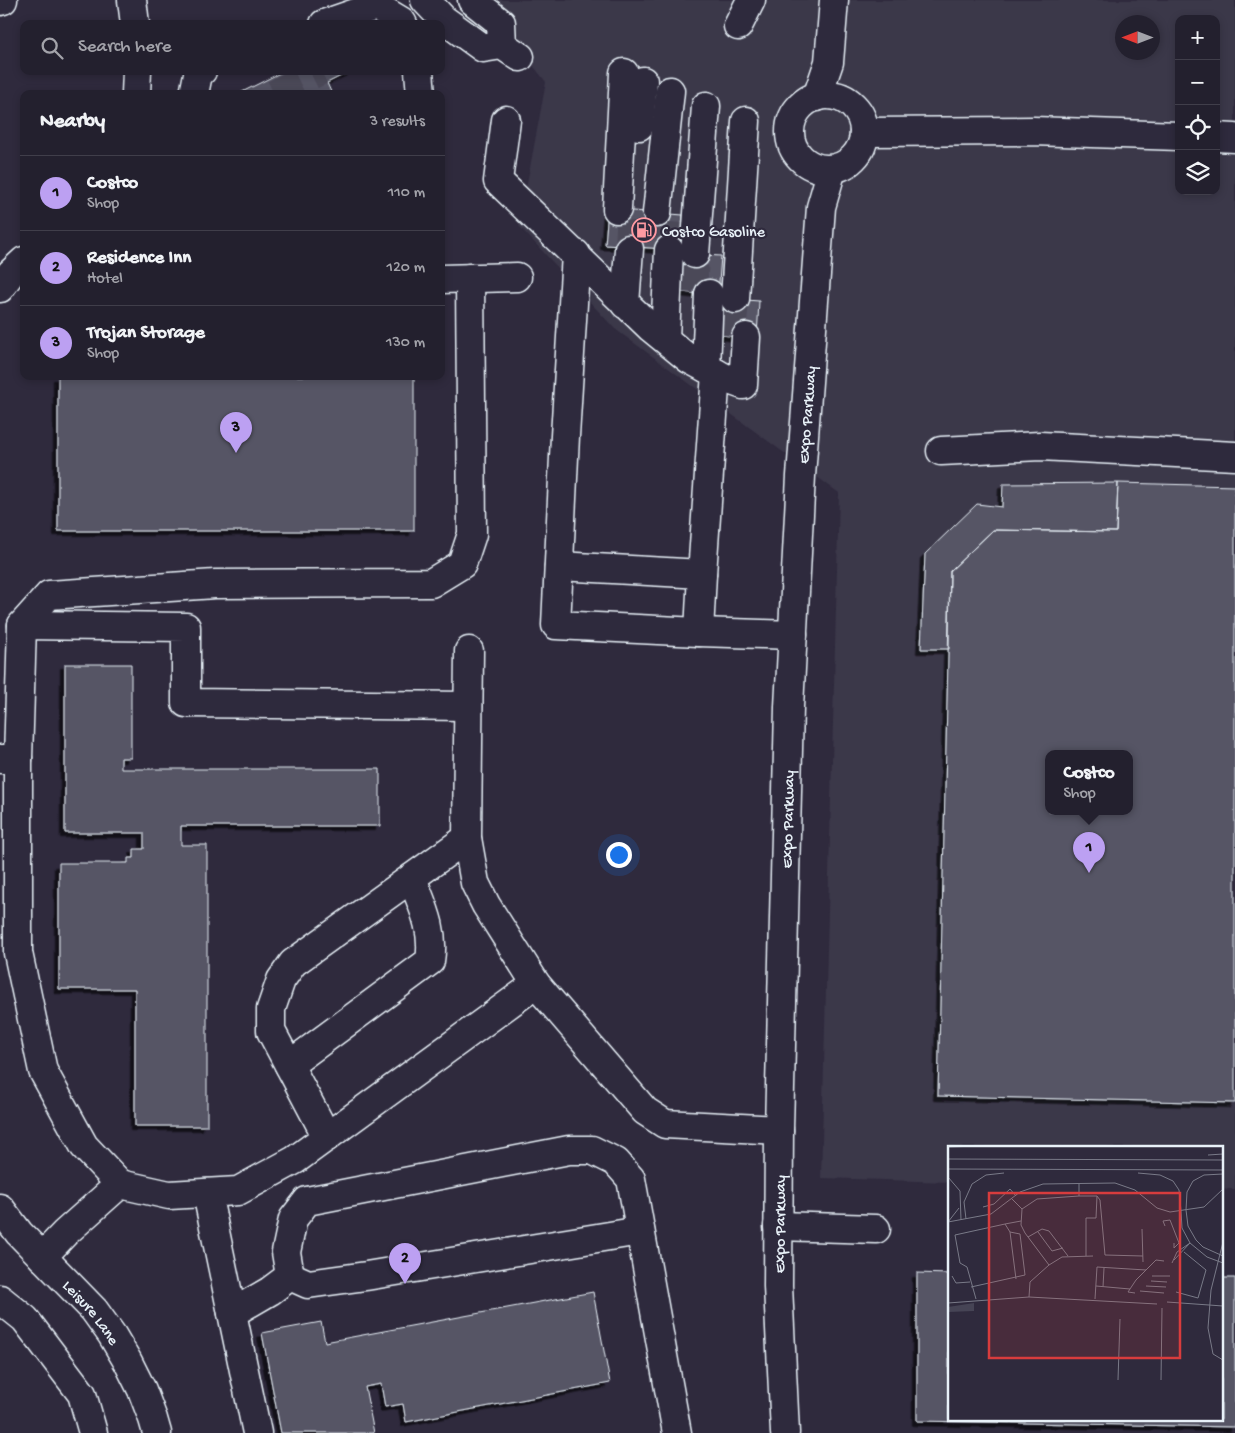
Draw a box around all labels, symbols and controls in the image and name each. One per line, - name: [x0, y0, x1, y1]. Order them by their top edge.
- north arrow: [1115, 15, 1160, 60]
- map controls: [1175, 15, 1220, 195]
- button: +: [1175, 15, 1220, 60]
- search box: [20, 20, 445, 75]
- icon: search: [38, 34, 66, 62]
- text: Search here: [78, 36, 172, 59]
- button: −: [1175, 60, 1220, 105]
- button: locate: [1175, 105, 1220, 150]
- text: Nearby: [40, 110, 105, 135]
- text: 3 results: [370, 113, 425, 132]
- button: layers: [1175, 150, 1220, 195]
- text: Costco: [87, 172, 138, 195]
- text: 1: [53, 184, 59, 203]
- text: 110 m: [388, 184, 425, 203]
- text: Shop: [87, 195, 119, 214]
- fuel station icon: Costco Gasoline: [631, 217, 657, 243]
- place label: Costco Gasoline: [662, 224, 766, 243]
- text: Residence Inn: [87, 247, 191, 270]
- text: 2: [52, 259, 60, 278]
- text: 120 m: [386, 259, 425, 278]
- text: Hotel: [87, 270, 123, 289]
- text: Trojan Storage: [87, 322, 205, 345]
- text: 3: [52, 334, 60, 353]
- text: 130 m: [386, 334, 425, 353]
- text: Shop: [87, 345, 119, 364]
- street label: Expo Parkway: [796, 365, 822, 465]
- pin: 3: [220, 412, 252, 453]
- popup: [1045, 750, 1133, 815]
- text: Costco: [1063, 762, 1115, 785]
- street label: Expo Parkway: [779, 770, 801, 869]
- text: Shop: [1063, 785, 1096, 804]
- pin: 1: [1073, 832, 1105, 873]
- your location: [606, 842, 632, 868]
- inset map: [948, 1146, 1222, 1420]
- street label: Expo Parkway: [772, 1175, 792, 1273]
- pin: 2: [389, 1243, 421, 1284]
- street label: Leisure Lane: [57, 1277, 122, 1350]

